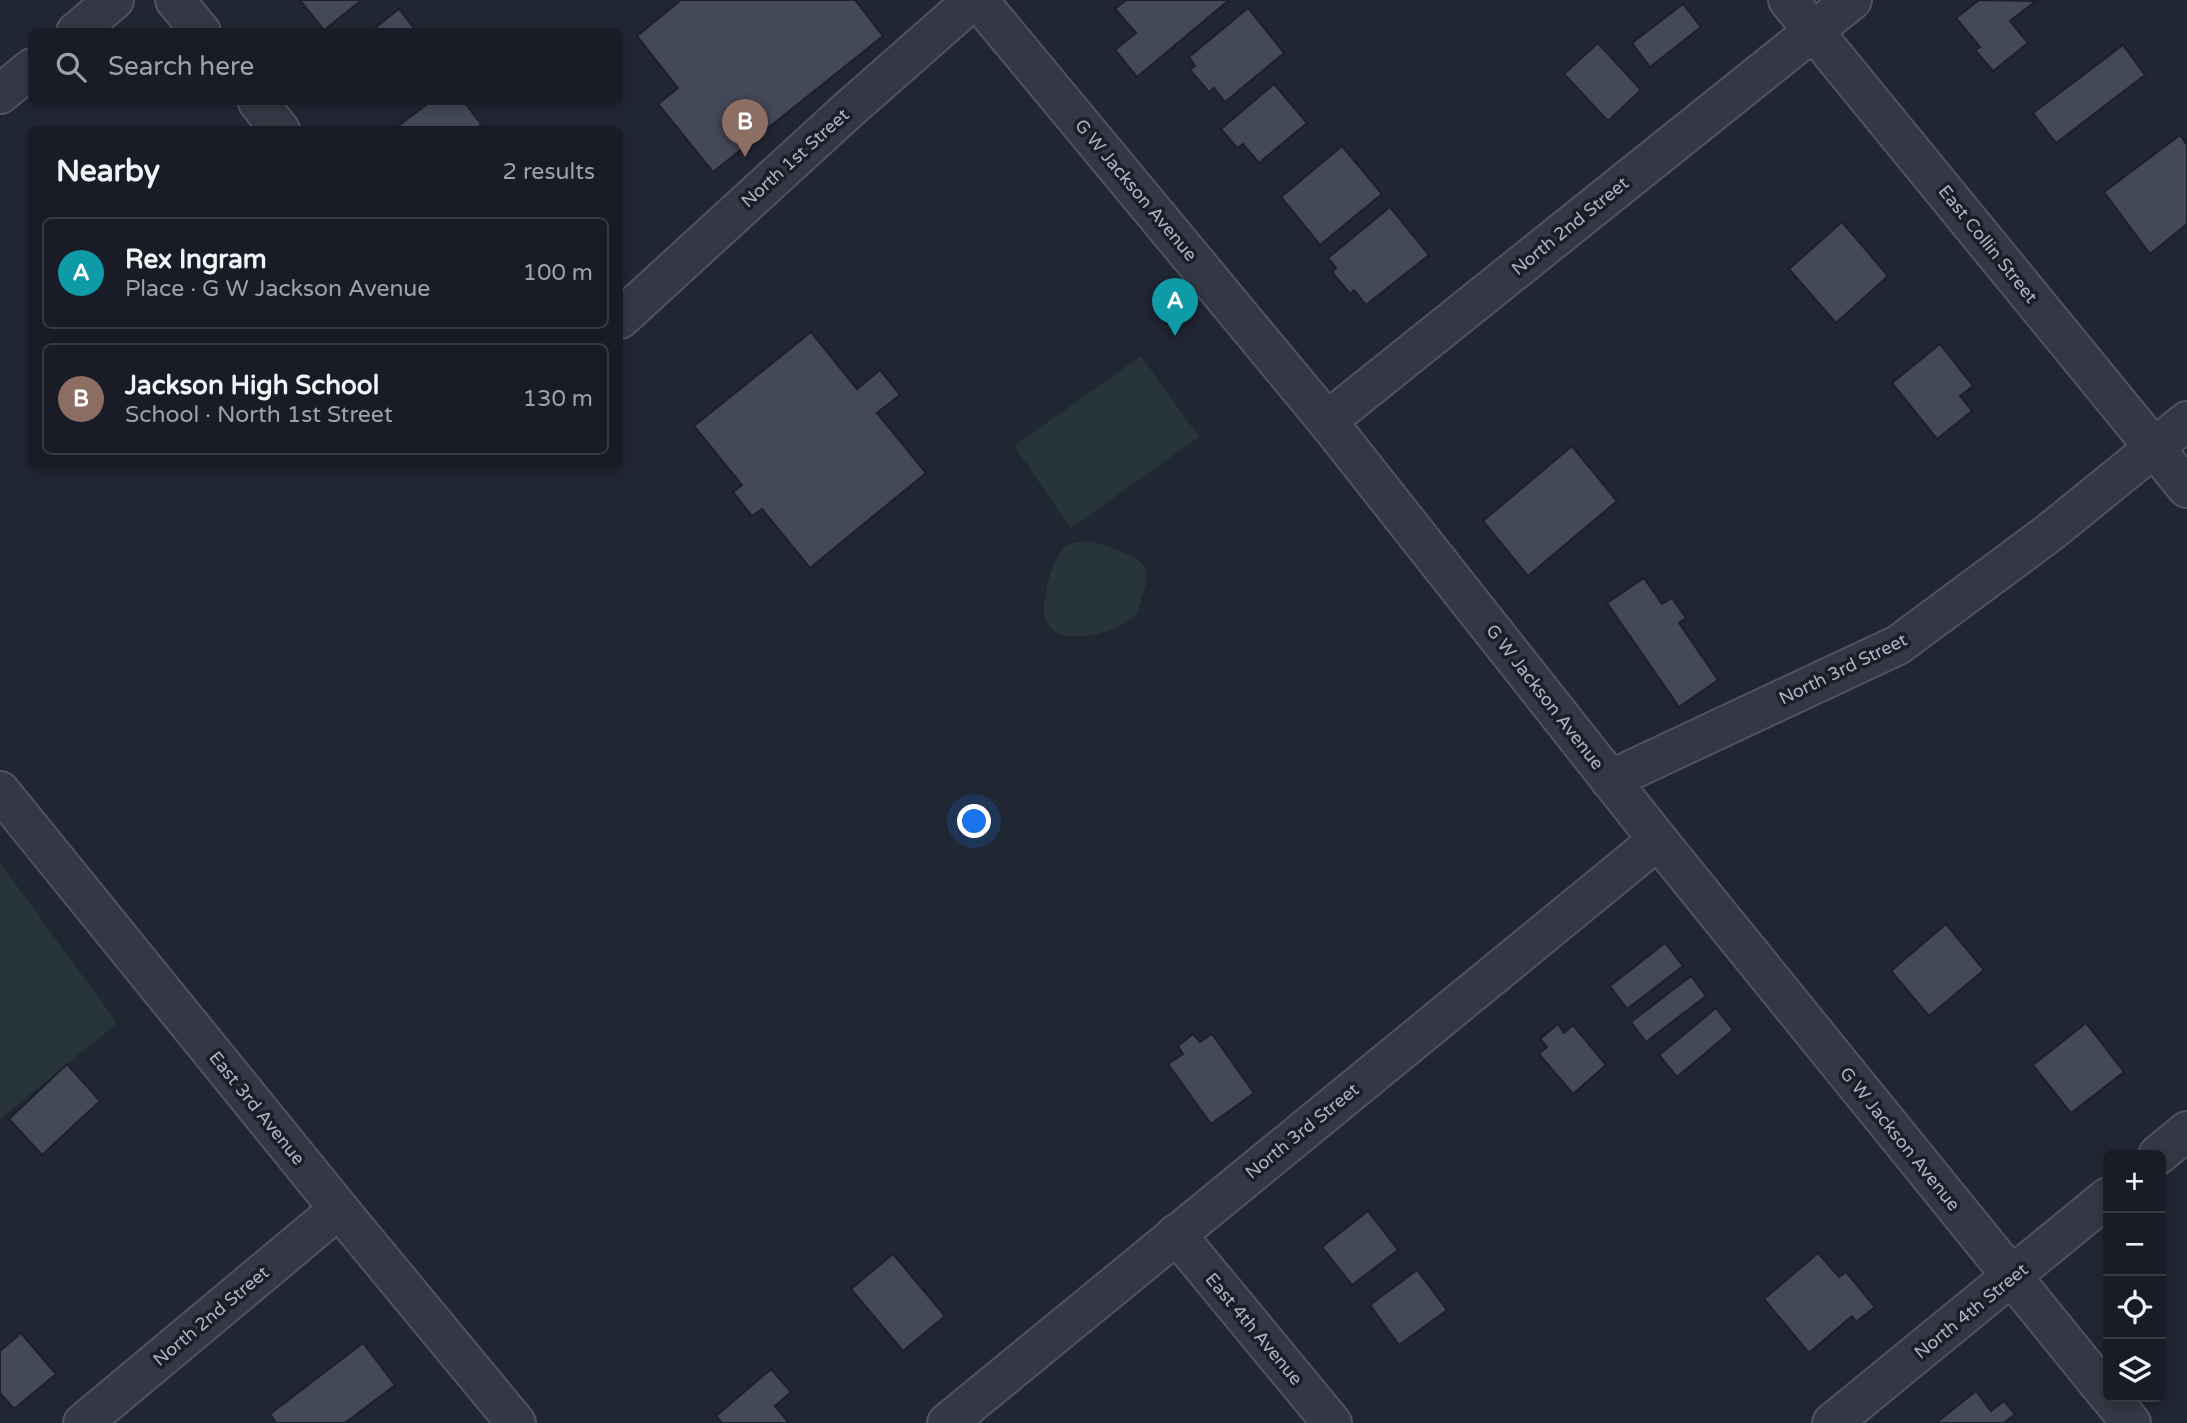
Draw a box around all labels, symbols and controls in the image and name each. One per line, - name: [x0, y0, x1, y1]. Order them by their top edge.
- search box: [28, 28, 623, 105]
- icon: search: [52, 48, 90, 86]
- text: Search here: [108, 51, 254, 82]
- pin: B: [722, 99, 768, 157]
- street label: North 1st Street: [737, 104, 854, 212]
- street label: G W Jackson Avenue: [1070, 115, 1202, 265]
- text: Nearby: [56, 153, 160, 190]
- text: 2 results: [502, 158, 595, 186]
- street label: North 2nd Street: [1507, 172, 1633, 280]
- street label: East Collin Street: [1934, 181, 2042, 307]
- text: Rex Ingram: [125, 244, 267, 275]
- text: A: [72, 259, 90, 287]
- text: 100 m: [523, 259, 593, 287]
- text: Place · G W Jackson Avenue: [125, 275, 430, 303]
- pin: A: [1152, 278, 1198, 336]
- text: Jackson High School: [125, 370, 379, 401]
- text: B: [73, 385, 89, 413]
- text: 130 m: [523, 385, 593, 413]
- text: School · North 1st Street: [125, 401, 393, 429]
- street label: G W Jackson Avenue: [1481, 620, 1609, 774]
- street label: North 3rd Street: [1775, 628, 1911, 710]
- your location: [957, 804, 991, 838]
- street label: East 3rd Avenue: [204, 1047, 310, 1169]
- street label: G W Jackson Avenue: [1835, 1063, 1965, 1215]
- street label: North 3rd Street: [1241, 1078, 1363, 1184]
- map controls: [2103, 1150, 2166, 1402]
- button: +: [2103, 1150, 2166, 1213]
- button: −: [2103, 1213, 2166, 1276]
- street label: North 4th Street: [1910, 1258, 2032, 1364]
- street label: North 2nd Street: [149, 1261, 273, 1371]
- street label: East 4th Avenue: [1201, 1268, 1307, 1390]
- button: locate: [2103, 1276, 2166, 1339]
- button: layers: [2103, 1339, 2166, 1402]

